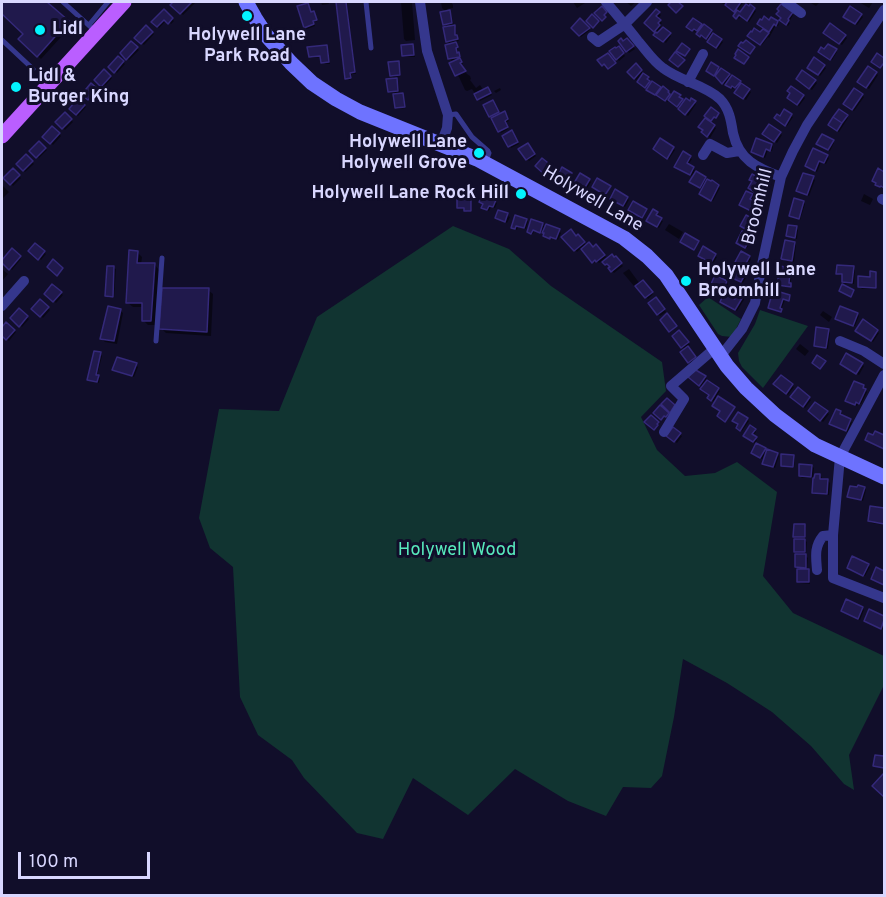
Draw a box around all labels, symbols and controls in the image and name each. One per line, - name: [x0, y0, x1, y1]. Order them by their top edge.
- marker: Holywell Lane Park Road: [240, 9, 254, 23]
- place label: Lidl: [52, 19, 83, 41]
- marker: Lidl: [33, 23, 47, 37]
- place label: Holywell Lane Park Road: [188, 25, 306, 68]
- place label: Lidl & Burger King: [28, 66, 129, 109]
- marker: Lidl & Burger King: [9, 80, 23, 94]
- place label: Holywell Lane Holywell Grove: [341, 132, 467, 174]
- marker: Holywell Lane Holywell Grove: [472, 146, 486, 160]
- street label: Holywell Lane: [538, 162, 646, 238]
- street label: Broomhill: [739, 167, 779, 247]
- place label: Holywell Lane Rock Hill: [311, 183, 509, 205]
- marker: Holywell Lane Rock Hill: [514, 187, 528, 201]
- place label: Holywell Lane Broomhill: [698, 260, 816, 302]
- marker: Holywell Lane Broomhill: [679, 274, 693, 288]
- park label: Holywell Wood: [398, 540, 516, 562]
- scale bar: [21, 840, 153, 878]
- text: 100 m: [29, 851, 78, 874]

